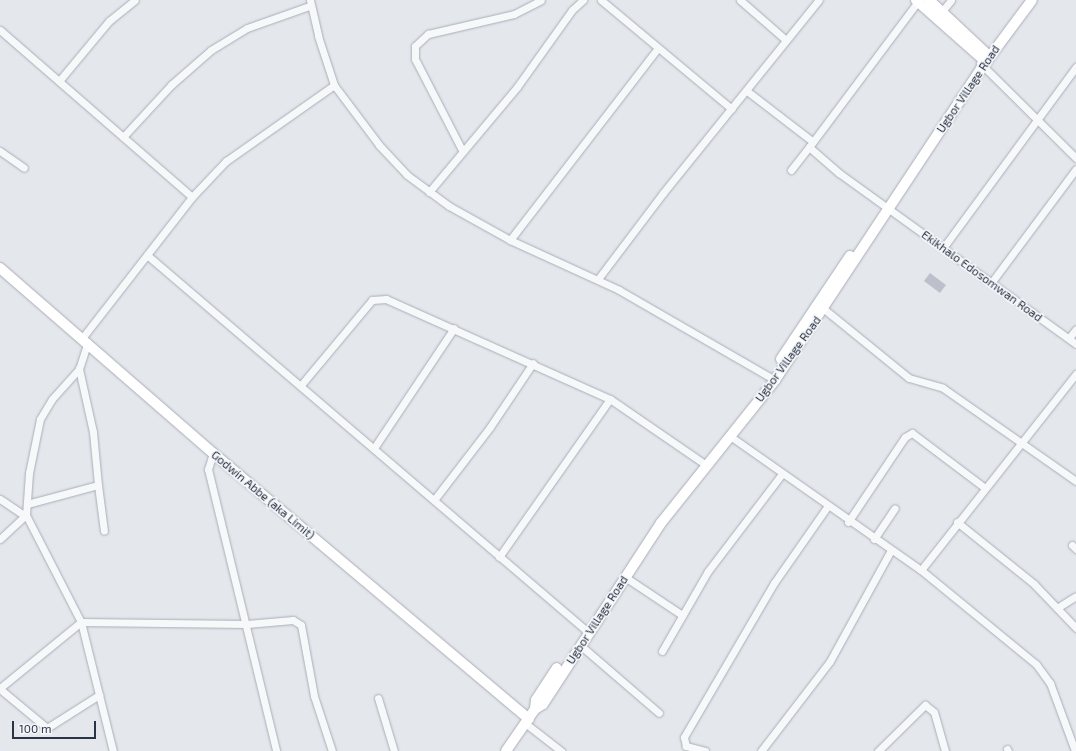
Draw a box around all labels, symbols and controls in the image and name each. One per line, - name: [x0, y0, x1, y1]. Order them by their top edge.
- street label: Ugbor Village Road: [933, 42, 1003, 136]
- street label: Ekikhalo Edosomwan Road: [919, 227, 1045, 325]
- street label: Ugbor Village Road: [752, 313, 824, 405]
- street label: Godwin Abbe (aka Limit): [208, 447, 318, 543]
- street label: Ugbor Village Road: [563, 573, 631, 667]
- scale bar: [14, 713, 98, 739]
- text: 100 m: [19, 721, 51, 735]

